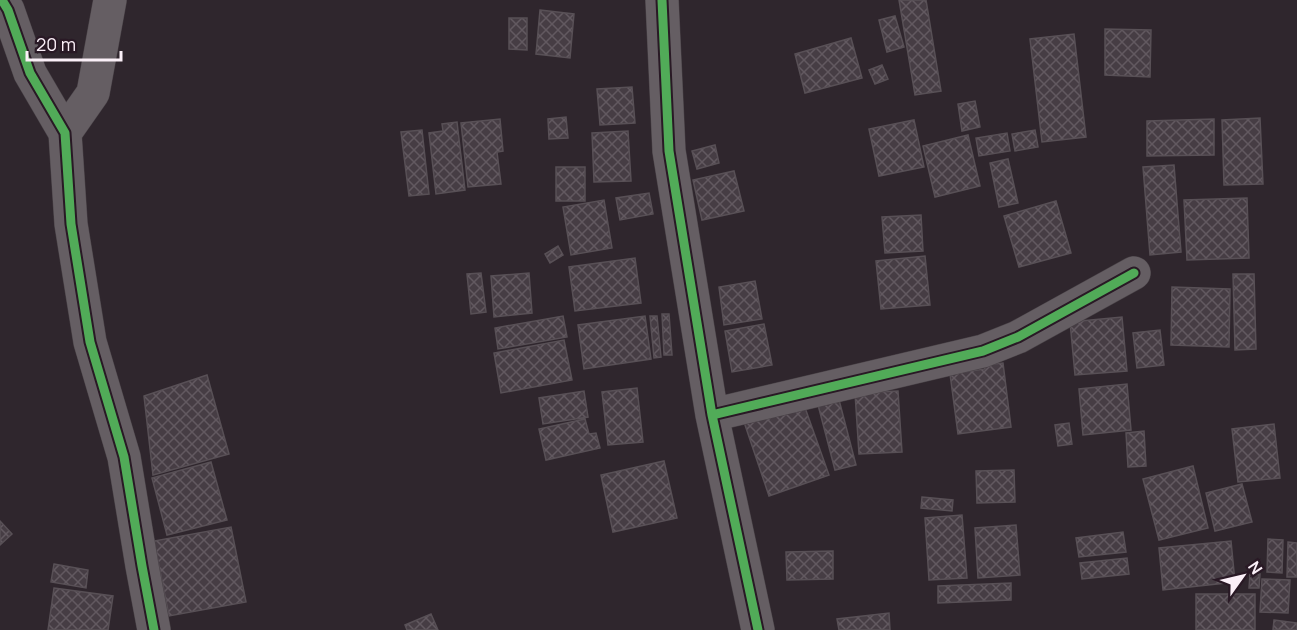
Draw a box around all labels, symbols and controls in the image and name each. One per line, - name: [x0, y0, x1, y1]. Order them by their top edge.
- scale bar: [27, 24, 122, 62]
- text: 20 m: [36, 32, 76, 56]
- north arrow: [1213, 546, 1273, 606]
- text: N: [1243, 557, 1268, 579]

